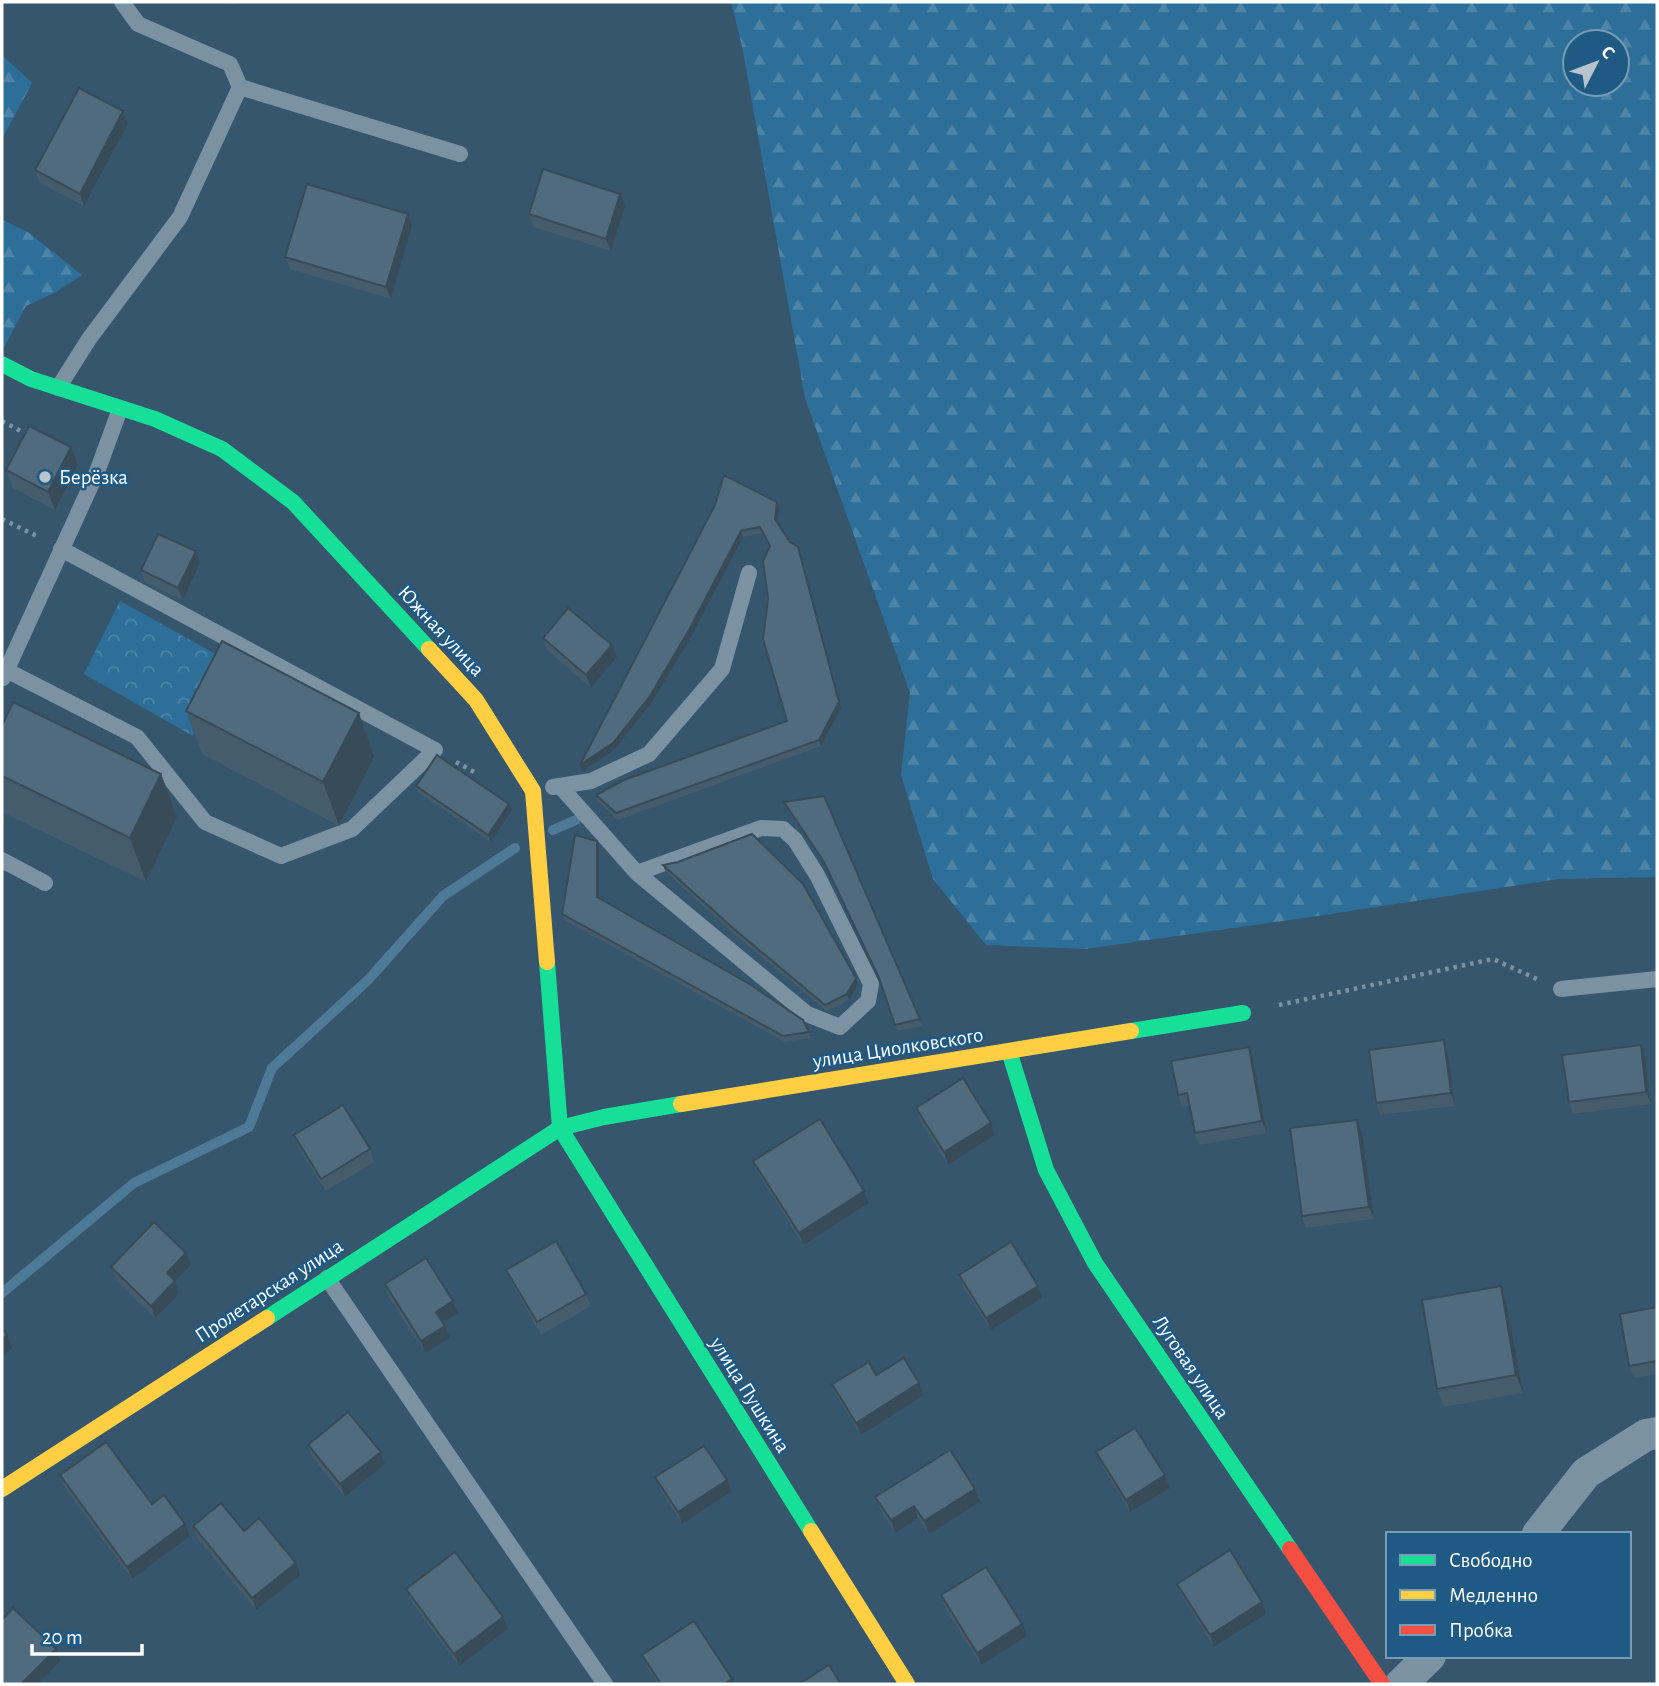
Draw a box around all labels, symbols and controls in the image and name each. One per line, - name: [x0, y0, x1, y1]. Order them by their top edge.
- north arrow: [1561, 28, 1631, 98]
- text: С: [1597, 42, 1618, 63]
- place label: Берёзка: [59, 467, 128, 488]
- marker: Берёзка: [37, 469, 53, 485]
- street label: Южная улица: [394, 581, 488, 681]
- street label: улица Циолковского: [810, 1024, 985, 1072]
- street label: Пролетарская улица: [191, 1235, 347, 1347]
- street label: Луговая улица: [1149, 1311, 1233, 1423]
- street label: улица Пушкина: [706, 1333, 794, 1457]
- legend: [1386, 1532, 1631, 1658]
- text: Свободно: [1449, 1550, 1533, 1571]
- text: Медленно: [1449, 1585, 1538, 1606]
- scale bar: [32, 1612, 142, 1656]
- text: Пробка: [1449, 1620, 1513, 1641]
- text: 20 m: [42, 1627, 83, 1648]

